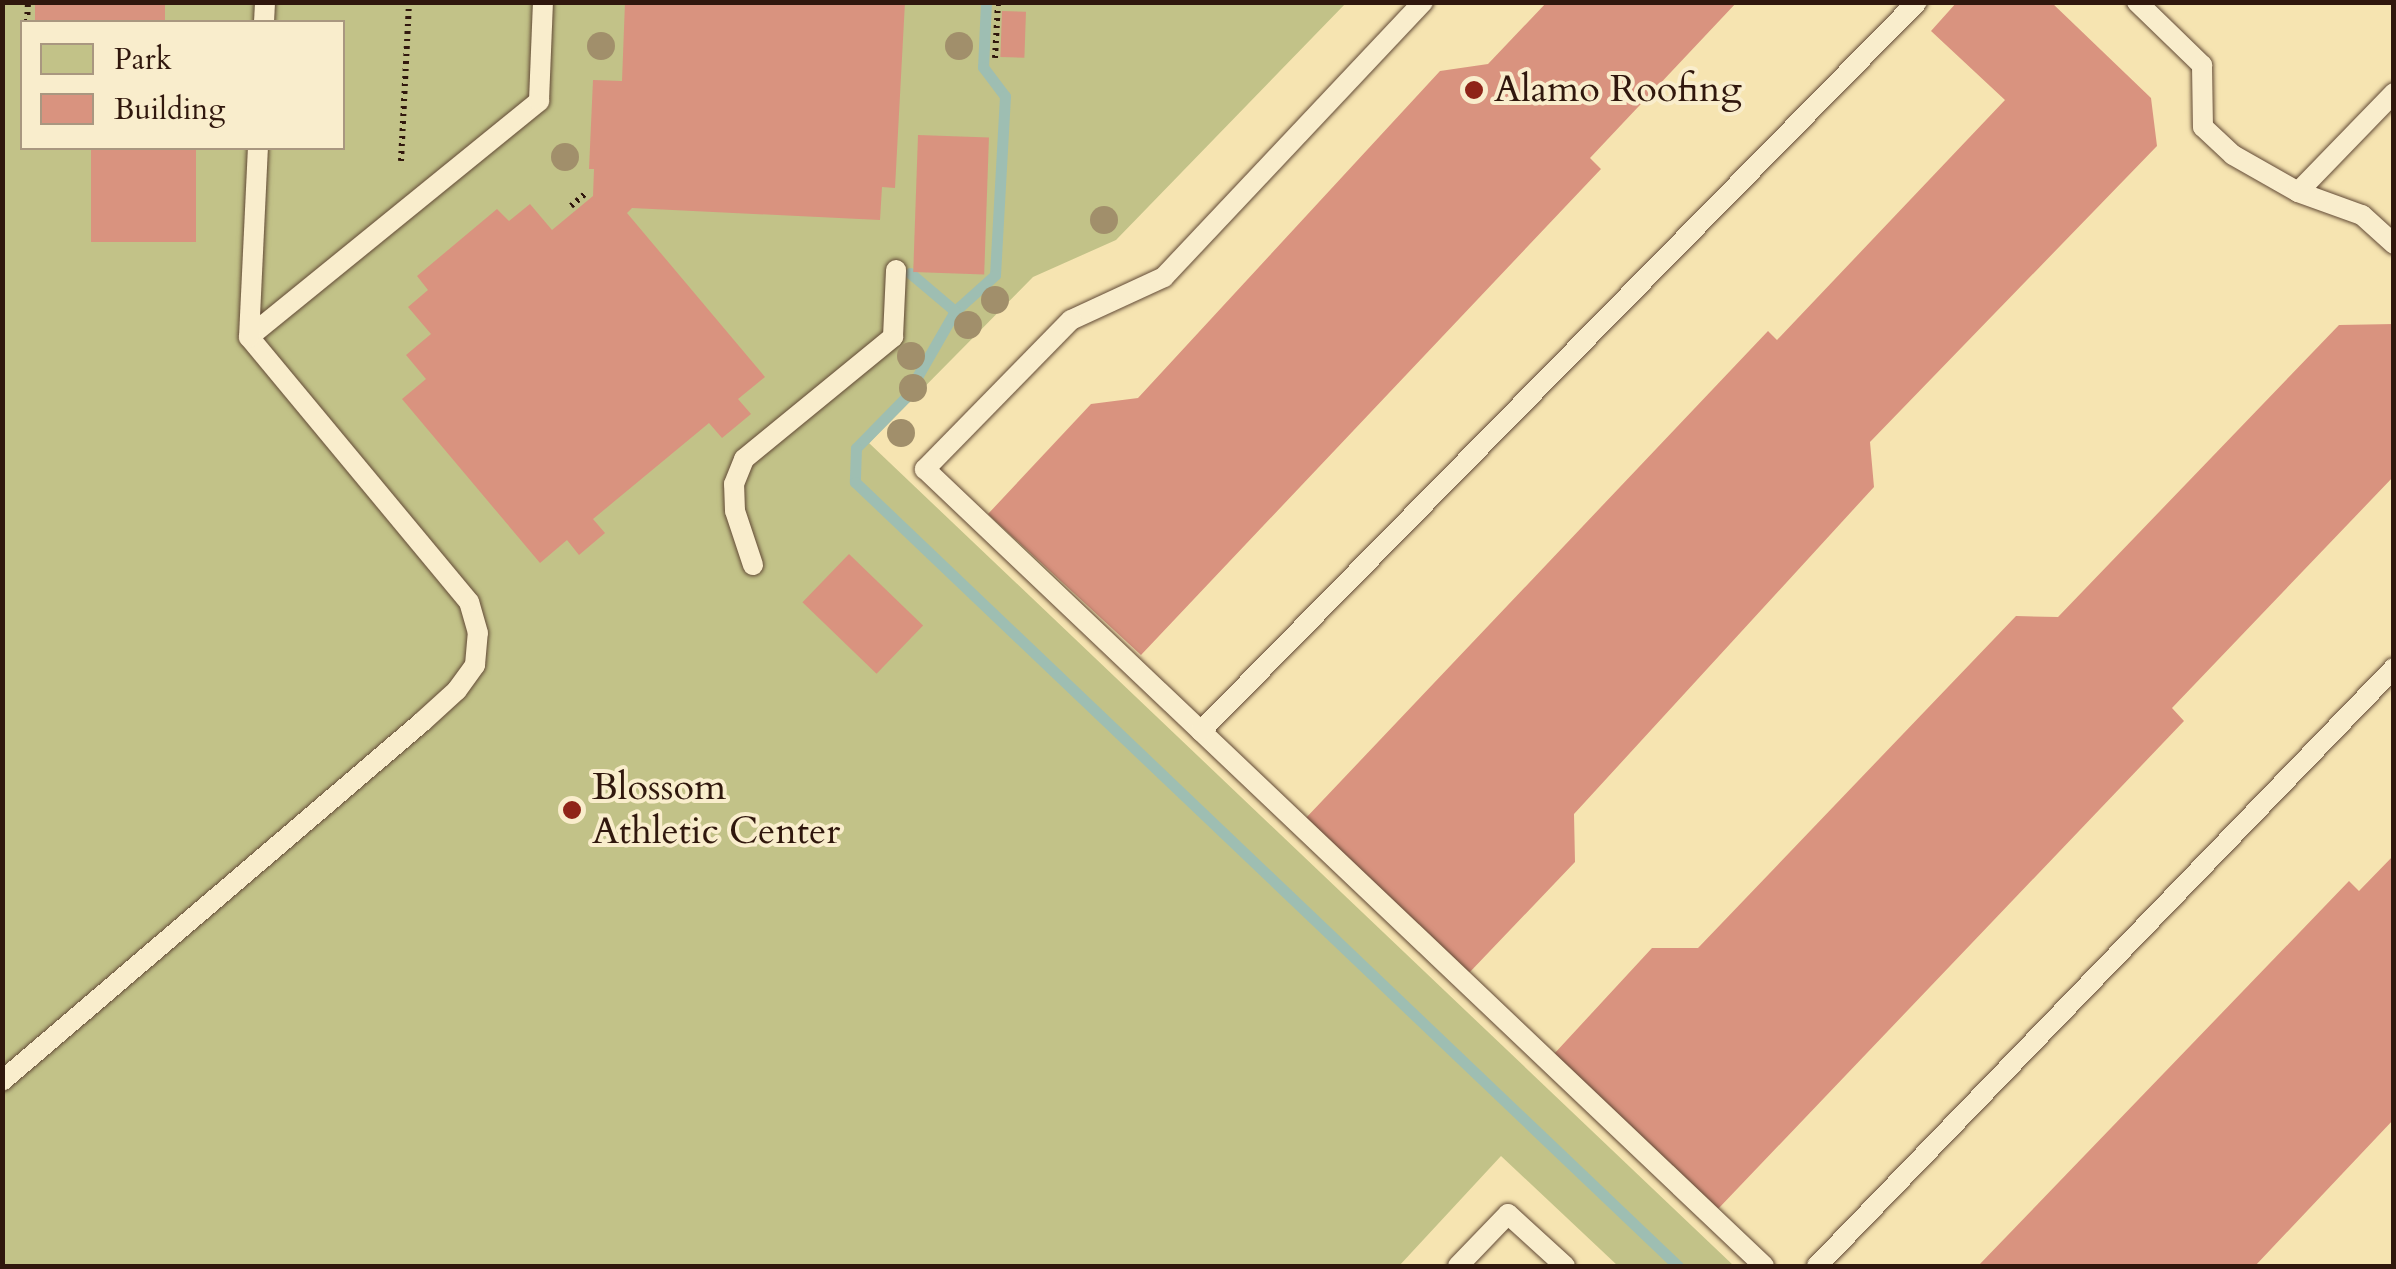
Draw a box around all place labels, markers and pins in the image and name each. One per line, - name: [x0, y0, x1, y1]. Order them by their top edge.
- place label: Alamo Roofing: [1494, 67, 1742, 113]
- marker: Alamo Roofing: [1463, 79, 1485, 101]
- place label: Blossom Athletic Center: [592, 765, 840, 854]
- marker: Blossom Athletic Center: [561, 799, 583, 821]

